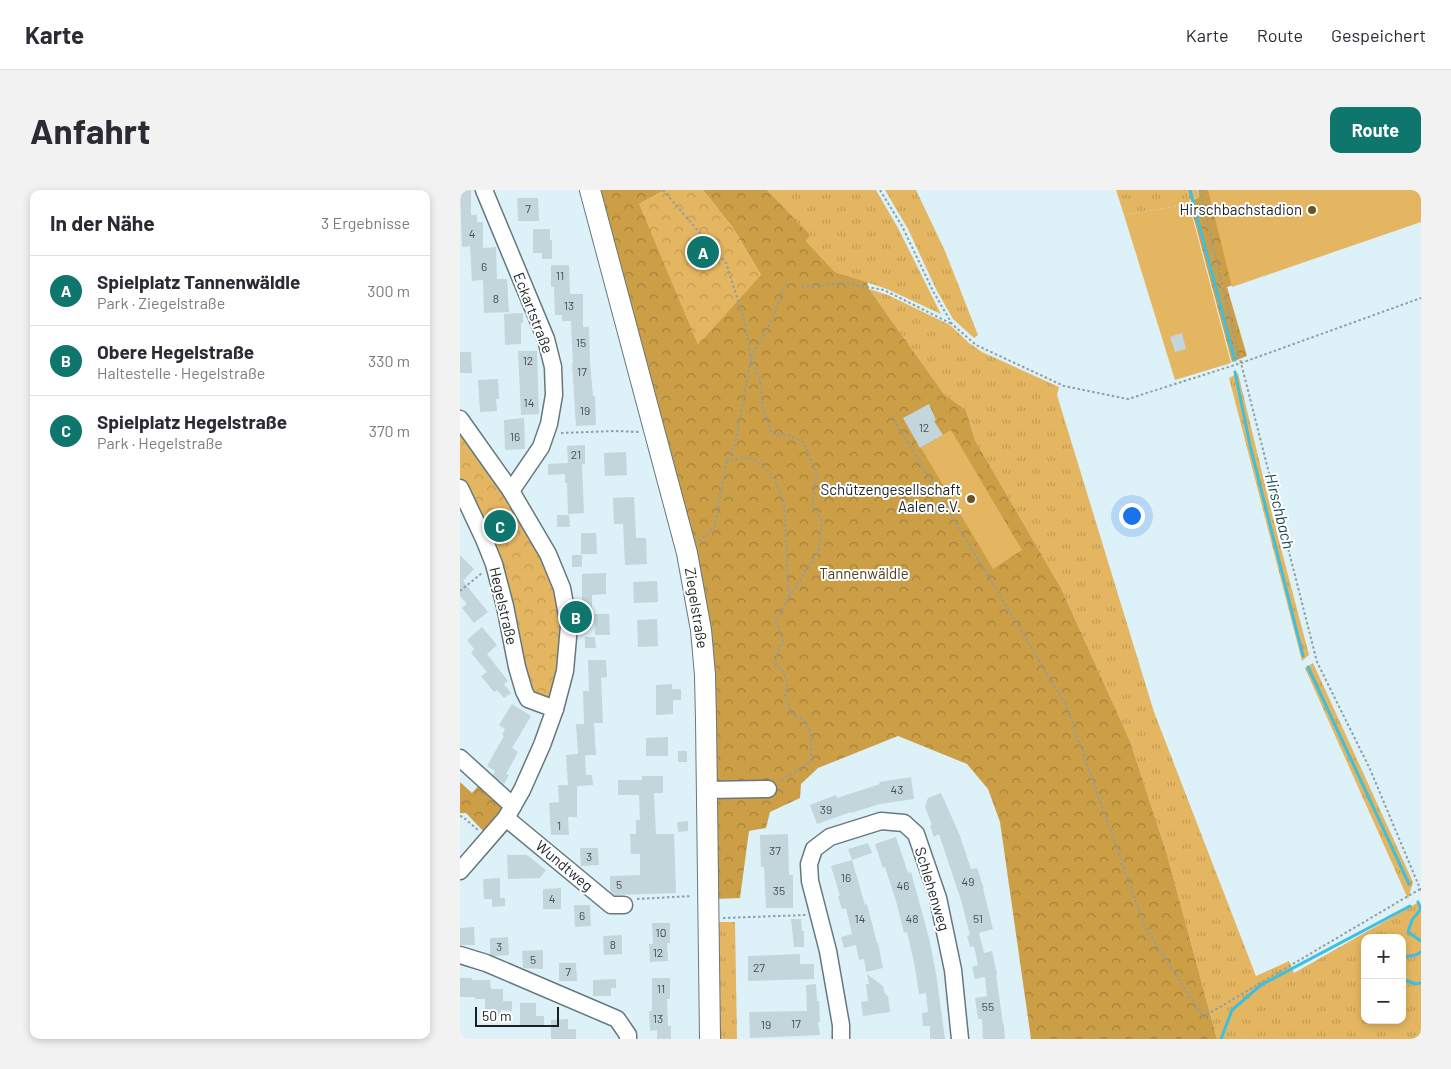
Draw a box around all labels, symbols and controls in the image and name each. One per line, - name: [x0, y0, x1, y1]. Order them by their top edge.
- text: Karte: [25, 20, 84, 49]
- text: Karte: [1186, 24, 1229, 46]
- text: Route: [1257, 24, 1303, 46]
- text: Gespeichert: [1331, 24, 1426, 46]
- button: Route: [1330, 107, 1421, 153]
- text: Anfahrt: [30, 109, 150, 151]
- place label: Hirschbachstadion: [1180, 200, 1302, 218]
- house number: 7: [525, 201, 531, 215]
- marker: Hirschbachstadion: [1306, 204, 1318, 216]
- text: In der Nähe: [50, 210, 155, 235]
- text: 3 Ergebnisse: [321, 213, 410, 232]
- house number: 4: [469, 226, 475, 240]
- pin: A: [687, 233, 719, 271]
- house number: 6: [481, 259, 487, 273]
- house number: 11: [556, 268, 564, 282]
- text: Spielplatz Tannenwäldle: [97, 270, 300, 293]
- street label: Eckartstraße: [510, 270, 558, 356]
- text: A: [61, 281, 71, 300]
- text: 300 m: [367, 281, 410, 300]
- house number: 8: [493, 291, 499, 305]
- text: Park · Ziegelstraße: [97, 293, 225, 312]
- house number: 13: [564, 298, 574, 312]
- house number: 15: [576, 335, 586, 349]
- text: Obere Hegelstraße: [97, 340, 254, 363]
- text: B: [61, 351, 71, 370]
- text: 330 m: [368, 351, 410, 370]
- house number: 12: [523, 353, 533, 367]
- text: Haltestelle · Hegelstraße: [97, 363, 265, 382]
- house number: 17: [577, 364, 587, 378]
- house number: 14: [524, 395, 534, 409]
- house number: 19: [580, 403, 590, 417]
- text: Spielplatz Hegelstraße: [97, 410, 287, 433]
- house number: 12: [919, 420, 929, 434]
- text: C: [61, 421, 71, 440]
- text: 370 m: [369, 421, 410, 440]
- house number: 16: [510, 429, 520, 443]
- text: Park · Hegelstraße: [97, 433, 223, 452]
- house number: 21: [571, 447, 581, 461]
- water label: Hirschbach: [1262, 471, 1299, 551]
- place label: Schützengesellschaft Aalen e.V.: [821, 480, 961, 515]
- marker: Schützengesellschaft Aalen e.V.: [965, 493, 977, 505]
- your location: [1119, 503, 1145, 529]
- pin: C: [484, 507, 516, 545]
- park label: Tannenwäldle: [819, 564, 909, 582]
- street label: Hegelstraße: [486, 565, 522, 646]
- street label: Ziegelstraße: [682, 566, 712, 650]
- pin: B: [560, 598, 592, 636]
- house number: 43: [891, 782, 903, 796]
- house number: 39: [820, 802, 832, 816]
- house number: 1: [557, 818, 561, 832]
- street label: Wundtweg: [532, 836, 597, 894]
- house number: 37: [769, 843, 781, 857]
- street label: Schlehenweg: [912, 845, 954, 933]
- house number: 3: [586, 849, 592, 863]
- house number: 16: [841, 870, 851, 884]
- house number: 49: [962, 874, 974, 888]
- house number: 5: [616, 877, 622, 891]
- house number: 46: [897, 878, 909, 892]
- house number: 35: [773, 883, 785, 897]
- house number: 4: [549, 891, 555, 905]
- house number: 6: [579, 908, 585, 922]
- house number: 14: [855, 911, 865, 925]
- house number: 48: [906, 911, 918, 925]
- house number: 51: [973, 911, 983, 925]
- house number: 10: [656, 925, 666, 939]
- map controls: [1361, 934, 1406, 1024]
- button: +: [1361, 934, 1406, 979]
- house number: 8: [610, 937, 616, 951]
- house number: 3: [496, 939, 502, 953]
- house number: 12: [653, 945, 663, 959]
- house number: 5: [530, 952, 536, 966]
- house number: 27: [753, 960, 765, 974]
- house number: 7: [565, 964, 571, 978]
- button: −: [1361, 979, 1406, 1024]
- house number: 11: [657, 981, 665, 995]
- house number: 55: [982, 999, 994, 1013]
- scale bar: [475, 1004, 559, 1027]
- text: 50 m: [482, 1007, 511, 1024]
- house number: 13: [653, 1011, 663, 1025]
- house number: 17: [791, 1016, 801, 1030]
- house number: 19: [761, 1017, 771, 1031]

